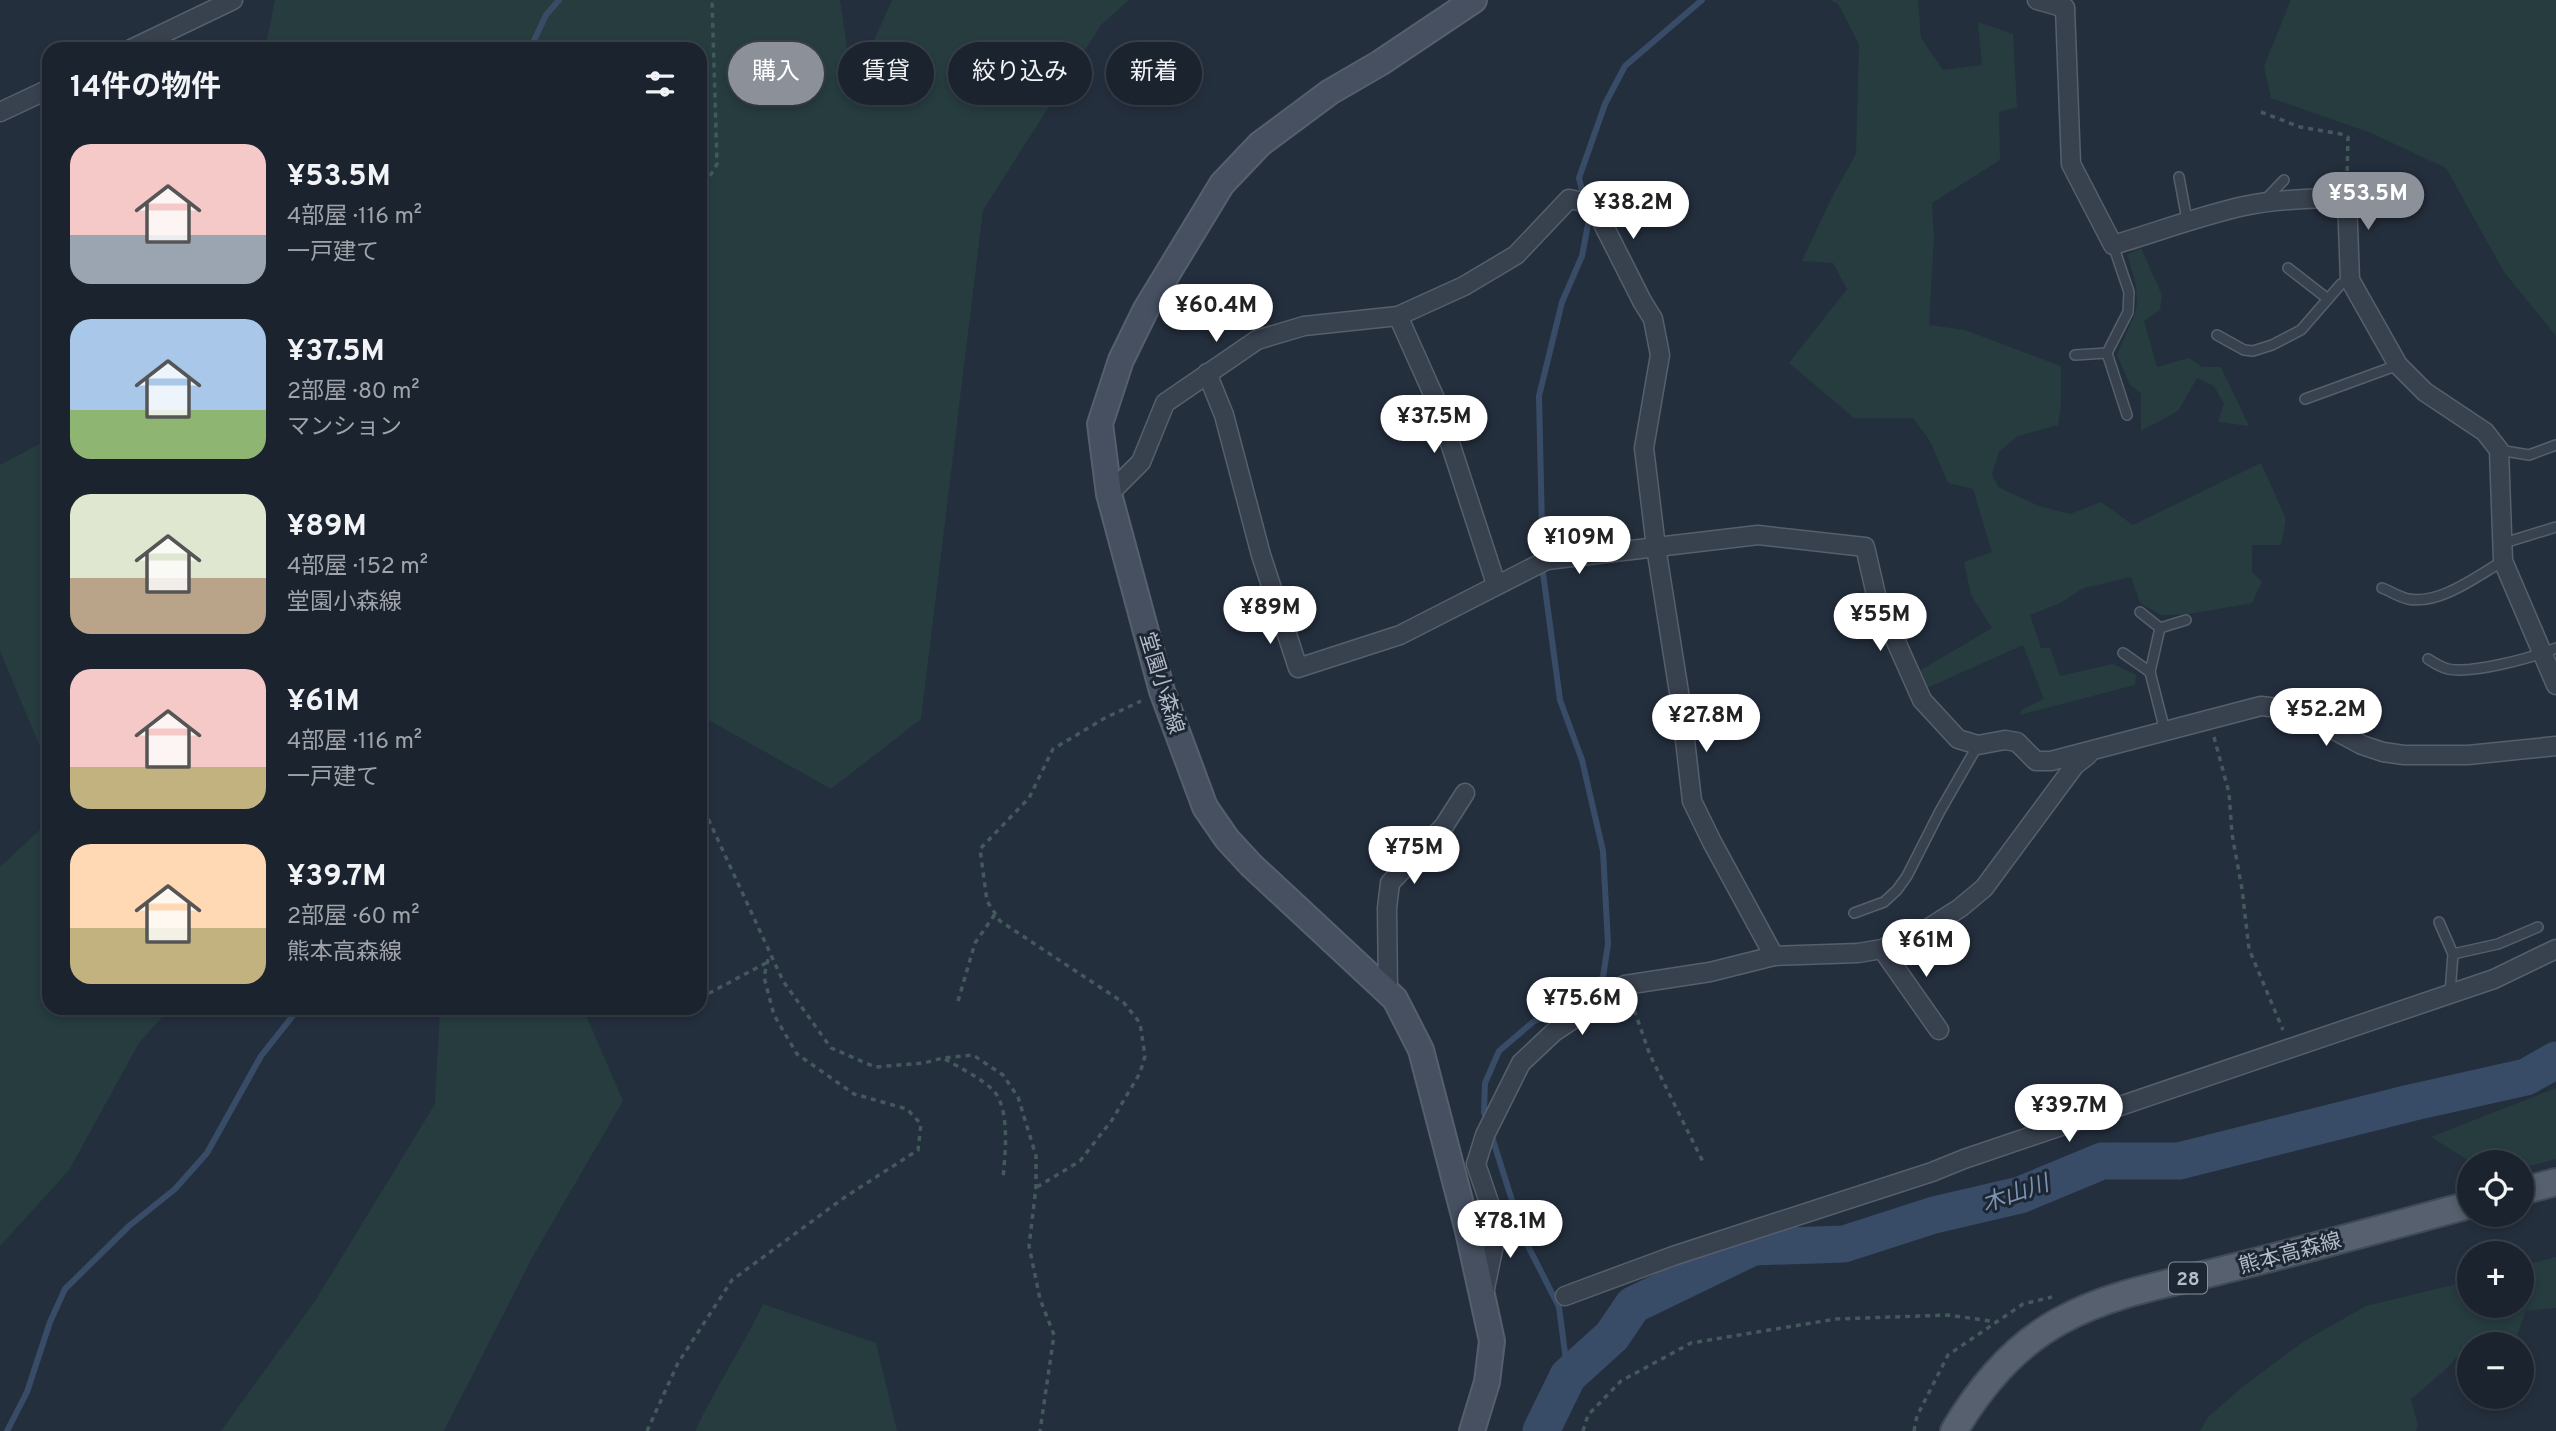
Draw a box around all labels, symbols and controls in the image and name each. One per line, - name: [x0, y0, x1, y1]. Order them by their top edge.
- chip: 購入: [728, 42, 824, 105]
- chip: 賃貸: [838, 42, 934, 105]
- chip: 絞り込み: [948, 42, 1092, 105]
- chip: 新着: [1106, 42, 1202, 105]
- icon: filters: [641, 65, 679, 103]
- text: 14件の物件: [70, 70, 221, 107]
- text: ¥53.5M: [287, 159, 391, 196]
- icon: home: [126, 172, 210, 256]
- pin: ¥53.5M: [2311, 173, 2425, 232]
- text: ¥53.5M: [2328, 180, 2408, 209]
- pin: ¥38.2M: [1576, 182, 1690, 241]
- text: ¥38.2M: [1593, 189, 1673, 218]
- text: 4部屋 · 116 m²: [287, 203, 422, 232]
- text: 一戸建て: [287, 239, 379, 268]
- pin: ¥60.4M: [1159, 284, 1273, 344]
- text: ¥60.4M: [1175, 292, 1257, 321]
- text: ¥37.5M: [287, 334, 385, 371]
- icon: home: [126, 347, 210, 431]
- text: 2部屋 · 80 m²: [287, 378, 420, 407]
- pin: ¥37.5M: [1377, 396, 1491, 455]
- text: ¥37.5M: [1396, 403, 1472, 432]
- text: マンション: [287, 414, 402, 443]
- text: ¥89M: [287, 509, 367, 546]
- pin: ¥109M: [1530, 516, 1628, 576]
- icon: home: [126, 522, 210, 606]
- text: ¥109M: [1543, 524, 1615, 553]
- text: 4部屋 · 152 m²: [287, 553, 428, 582]
- pin: ¥89M: [1229, 586, 1311, 646]
- text: 堂園小森線: [287, 589, 402, 618]
- text: ¥89M: [1239, 594, 1301, 623]
- pin: ¥55M: [1839, 594, 1921, 653]
- text: ¥55M: [1850, 601, 1910, 630]
- street label: 堂園小森線: [1132, 629, 1189, 738]
- text: ¥61M: [287, 684, 360, 721]
- pin: ¥52.2M: [2269, 688, 2383, 748]
- pin: ¥27.8M: [1649, 694, 1763, 754]
- text: ¥52.2M: [2286, 696, 2366, 725]
- icon: home: [126, 697, 210, 781]
- text: ¥27.8M: [1668, 702, 1744, 731]
- text: 4部屋 · 116 m²: [287, 728, 422, 757]
- text: 一戸建て: [287, 764, 379, 793]
- pin: ¥75M: [1373, 826, 1455, 886]
- text: ¥75M: [1385, 834, 1443, 863]
- text: ¥39.7M: [287, 859, 387, 896]
- icon: home: [126, 872, 210, 956]
- text: 2部屋 · 60 m²: [287, 903, 420, 932]
- pin: ¥61M: [1885, 920, 1967, 979]
- text: ¥61M: [1898, 927, 1954, 956]
- text: 熊本高森線: [287, 939, 402, 968]
- pin: ¥75.6M: [1525, 978, 1639, 1037]
- text: ¥75.6M: [1543, 985, 1621, 1014]
- pin: ¥39.7M: [2012, 1084, 2126, 1144]
- text: ¥39.7M: [2031, 1092, 2107, 1121]
- map controls: [2457, 1150, 2534, 1409]
- button: locate: [2457, 1150, 2534, 1227]
- water label: 木山川: [1978, 1169, 2056, 1220]
- pin: ¥78.1M: [1453, 1200, 1567, 1260]
- text: ¥78.1M: [1474, 1208, 1546, 1237]
- street label: 熊本高森線: [2236, 1228, 2345, 1281]
- button: +: [2457, 1241, 2534, 1318]
- road number: 28: [2169, 1262, 2207, 1294]
- button: −: [2457, 1332, 2534, 1409]

